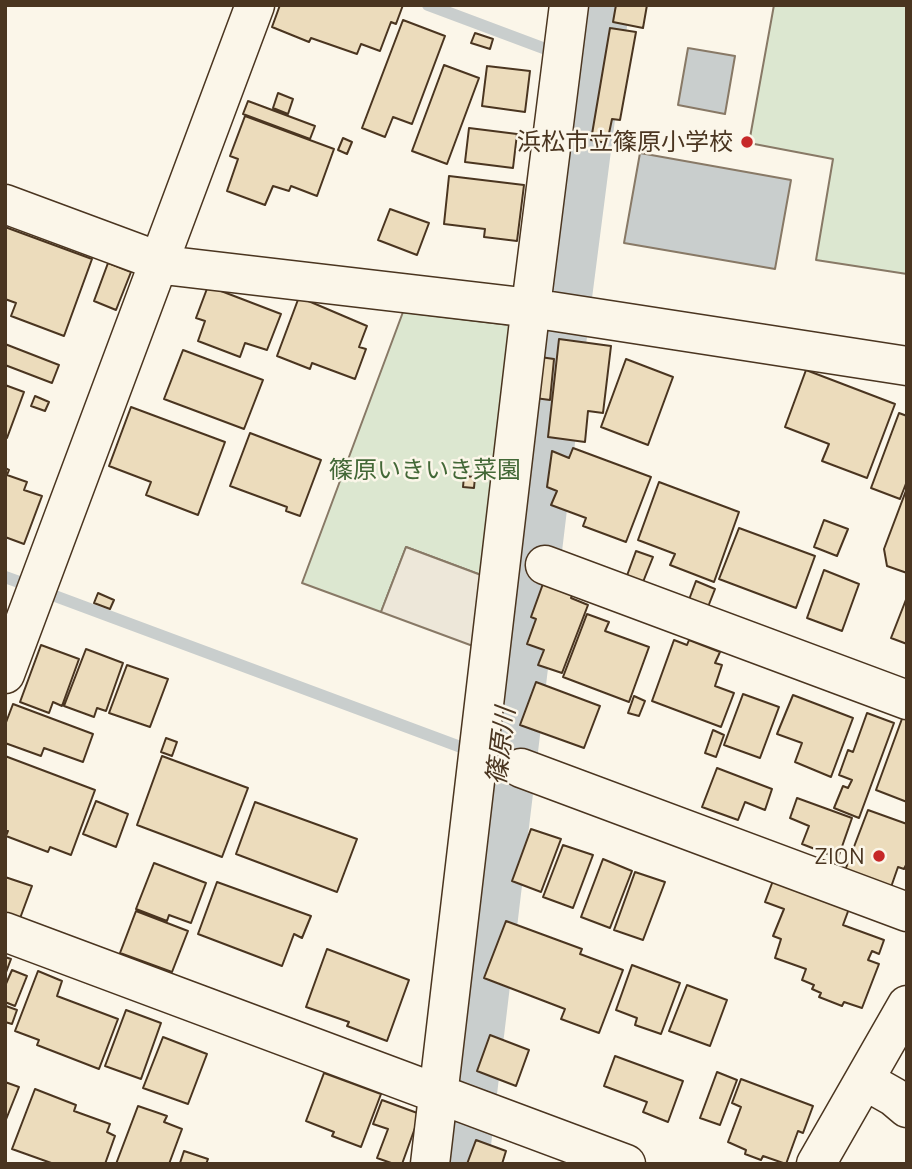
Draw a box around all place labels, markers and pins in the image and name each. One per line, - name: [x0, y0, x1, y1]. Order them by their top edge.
- place label: 浜松市立篠原小学校: [517, 128, 733, 156]
- marker: 浜松市立篠原小学校: [739, 134, 755, 150]
- place label: ZION: [814, 842, 865, 870]
- marker: ZION: [871, 848, 887, 864]

